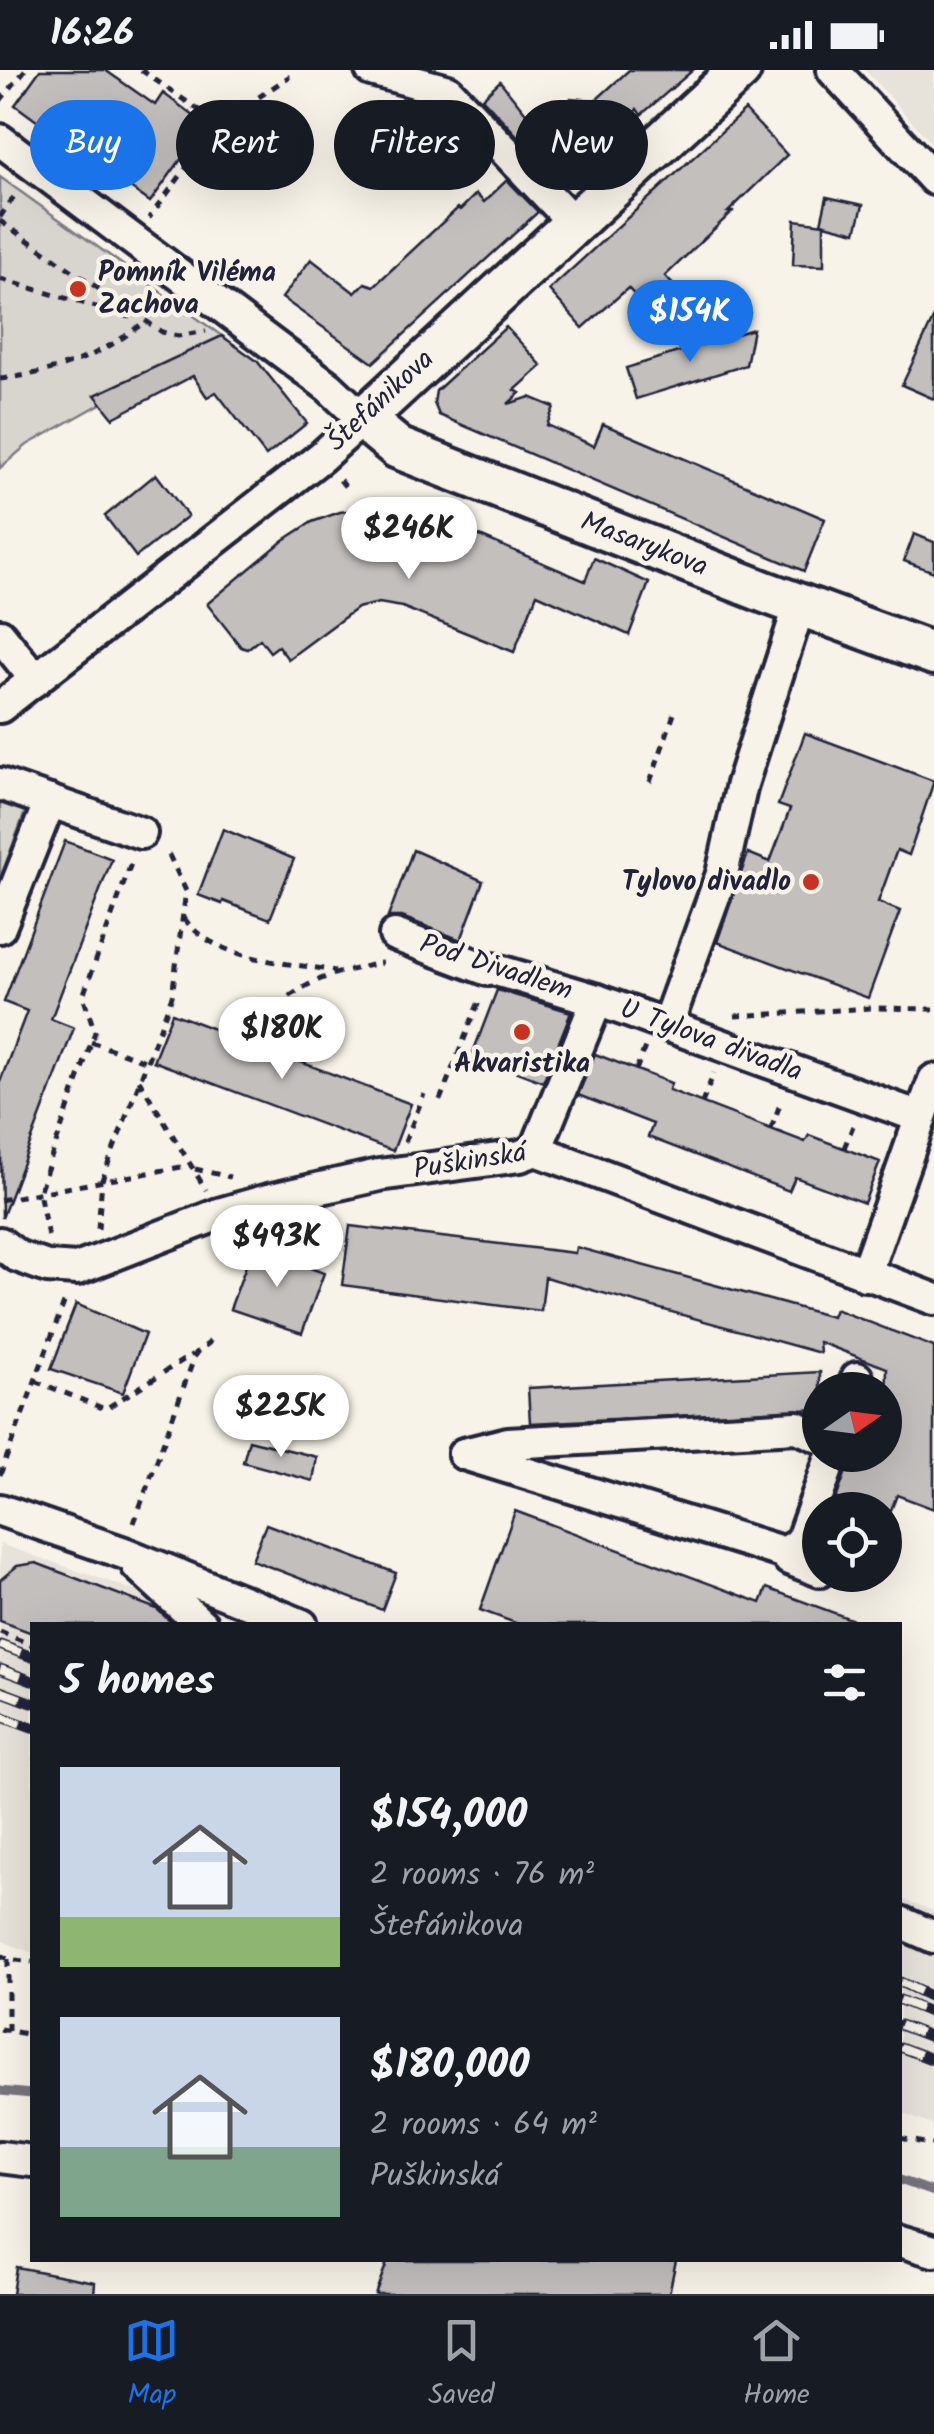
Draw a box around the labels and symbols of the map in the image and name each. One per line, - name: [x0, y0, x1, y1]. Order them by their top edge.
- place label: Pomník Viléma Zachova: [98, 251, 276, 328]
- marker: Pomník Viléma Zachova: [67, 278, 89, 300]
- pin: $154K: [620, 280, 760, 365]
- street label: Štefánikova: [317, 339, 445, 463]
- pin: $246K: [339, 497, 479, 582]
- street label: Masarykova: [574, 500, 714, 590]
- place label: Tylovo divadlo: [622, 860, 791, 905]
- marker: Tylovo divadlo: [800, 871, 822, 893]
- street label: Pod Divadlem: [414, 922, 578, 1014]
- street label: U Tylova divadla: [613, 987, 809, 1095]
- pin: $180K: [212, 997, 352, 1082]
- marker: Akvaristika: [511, 1021, 533, 1043]
- place label: Akvaristika: [454, 1042, 590, 1087]
- street label: Puškinská: [410, 1130, 532, 1193]
- pin: $493K: [207, 1205, 347, 1290]
- north arrow: [802, 1372, 902, 1472]
- pin: $225K: [211, 1375, 351, 1460]

